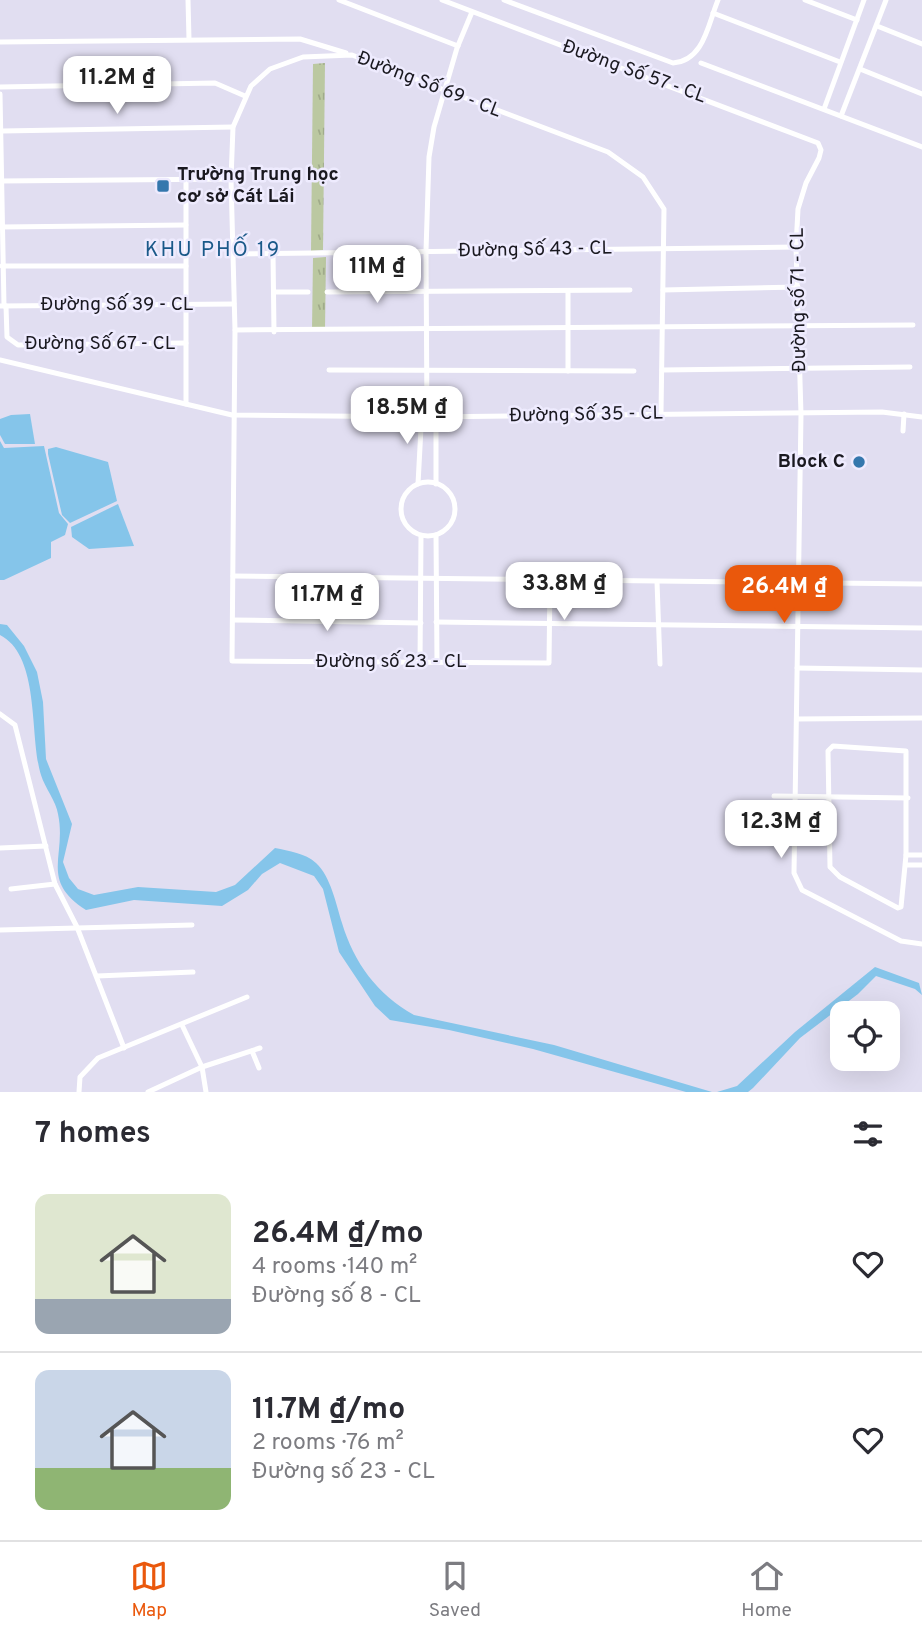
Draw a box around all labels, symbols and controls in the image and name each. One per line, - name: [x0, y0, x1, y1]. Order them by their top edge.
- street label: Đường Số 57 - CL: [559, 35, 710, 109]
- street label: Đường Số 69 - CL: [353, 46, 505, 124]
- pin: 11.2M ₫: [52, 57, 182, 116]
- text: 11.2M ₫: [79, 64, 155, 93]
- place label: Trường Trung học cơ sở Cát Lái: [177, 163, 339, 209]
- marker: Trường Trung học cơ sở Cát Lái: [155, 178, 171, 194]
- street label: Đường số 71 - CL: [786, 227, 812, 372]
- district label: KHU PHỐ 19: [145, 233, 281, 264]
- street label: Đường Số 43 - CL: [458, 237, 612, 263]
- pin: 11M ₫: [328, 246, 426, 305]
- text: 11M ₫: [349, 253, 405, 282]
- street label: Đường Số 39 - CL: [40, 293, 194, 317]
- street label: Đường Số 67 - CL: [25, 332, 176, 356]
- pin: 18.5M ₫: [342, 386, 472, 446]
- text: 18.5M ₫: [367, 394, 447, 423]
- street label: Đường Số 35 - CL: [509, 402, 663, 428]
- place label: Block C: [778, 450, 845, 474]
- marker: Block C: [851, 454, 867, 470]
- pin: 33.8M ₫: [499, 562, 629, 622]
- pin: 26.4M ₫: [719, 566, 849, 625]
- text: 33.8M ₫: [522, 570, 606, 599]
- text: 26.4M ₫: [741, 573, 827, 602]
- pin: 11.7M ₫: [262, 574, 392, 633]
- text: 11.7M ₫: [291, 581, 363, 610]
- street label: Đường số 23 - CL: [315, 650, 467, 674]
- pin: 12.3M ₫: [716, 800, 846, 860]
- text: 12.3M ₫: [741, 808, 821, 837]
- map controls: [830, 1001, 900, 1071]
- button: locate: [830, 1001, 900, 1071]
- icon: filters: [849, 1115, 887, 1153]
- text: 7 homes: [35, 1116, 151, 1153]
- text: 26.4M ₫/mo: [252, 1216, 424, 1253]
- icon: home: [91, 1222, 175, 1306]
- icon: heart: [849, 1245, 887, 1283]
- text: 4 rooms · 140 m²: [252, 1253, 417, 1282]
- text: Đường số 8 - CL: [252, 1282, 421, 1311]
- text: 11.7M ₫/mo: [252, 1392, 405, 1429]
- icon: home: [91, 1398, 175, 1482]
- icon: heart: [849, 1421, 887, 1459]
- text: 2 rooms · 76 m²: [252, 1429, 404, 1458]
- text: Đường số 23 - CL: [252, 1458, 435, 1487]
- tab: Map: [130, 1557, 168, 1623]
- tab: Saved: [429, 1557, 481, 1623]
- tab: Home: [741, 1557, 792, 1623]

